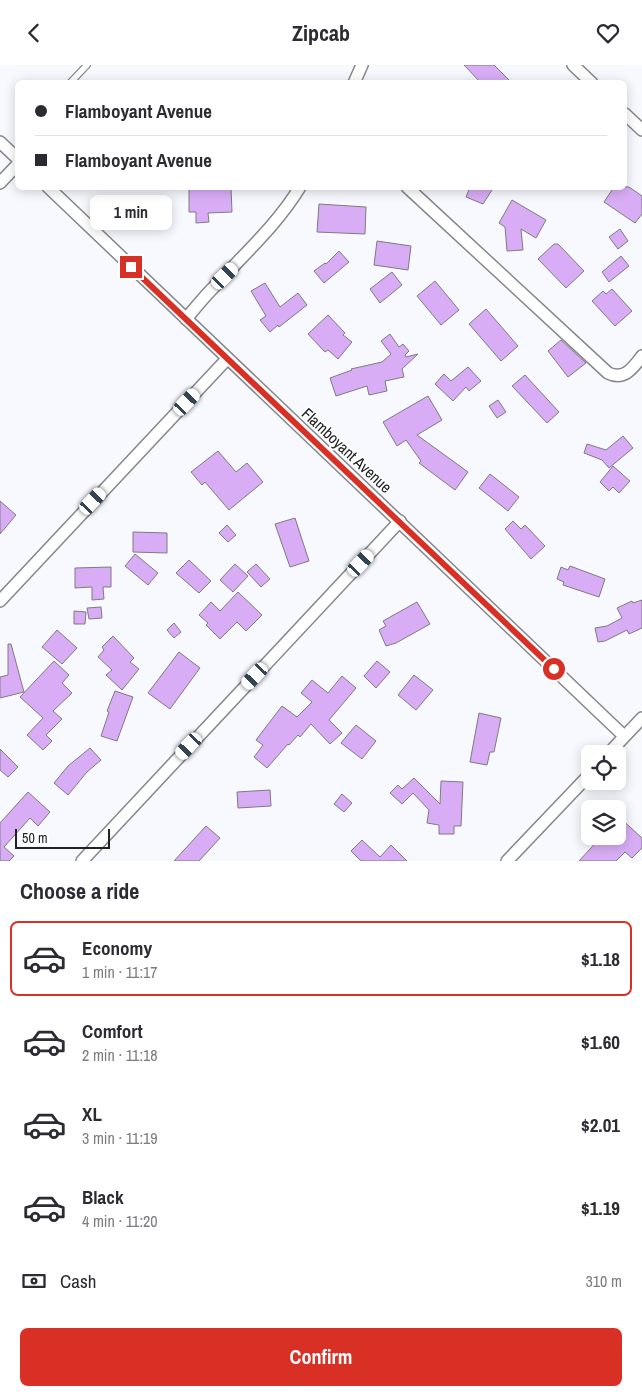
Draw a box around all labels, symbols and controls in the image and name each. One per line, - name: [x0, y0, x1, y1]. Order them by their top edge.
- text: Zipcab: [292, 18, 350, 48]
- icon: back: [20, 19, 48, 47]
- icon: heart: [594, 19, 622, 47]
- text: Flamboyant Avenue: [65, 98, 212, 124]
- text: Flamboyant Avenue: [65, 147, 212, 173]
- callout: 1 min: [90, 195, 172, 229]
- text: 1 min: [114, 201, 148, 223]
- route end: [120, 256, 142, 278]
- car: [209, 260, 240, 292]
- car: [171, 386, 202, 418]
- street label: Flamboyant Avenue: [297, 402, 397, 498]
- car: [77, 485, 108, 517]
- car: [345, 547, 376, 579]
- route start: [543, 658, 565, 680]
- car: [239, 660, 270, 692]
- car: [173, 730, 204, 762]
- map controls: [581, 745, 626, 845]
- button: locate: [581, 745, 626, 790]
- button: layers: [581, 800, 626, 845]
- scale bar: [15, 826, 110, 849]
- text: 50 m: [22, 829, 48, 847]
- text: Choose a ride: [20, 876, 139, 906]
- text: Economy: [82, 935, 152, 961]
- icon: car: [22, 936, 67, 981]
- text: $1.18: [581, 946, 620, 972]
- text: 1 min · 11:17: [82, 961, 158, 983]
- text: Comfort: [82, 1018, 143, 1044]
- icon: car: [22, 1019, 67, 1064]
- text: $1.60: [581, 1029, 620, 1055]
- text: 2 min · 11:18: [82, 1044, 158, 1066]
- text: XL: [82, 1101, 102, 1127]
- icon: car: [22, 1102, 67, 1147]
- text: $2.01: [581, 1112, 620, 1138]
- text: 3 min · 11:19: [82, 1127, 158, 1149]
- text: Black: [82, 1184, 124, 1210]
- icon: car: [22, 1185, 67, 1230]
- text: $1.19: [581, 1195, 620, 1221]
- text: 4 min · 11:20: [82, 1210, 158, 1232]
- icon: cash: [20, 1267, 48, 1295]
- text: Cash: [60, 1268, 96, 1294]
- text: 310 m: [586, 1270, 622, 1292]
- button: Confirm: [20, 1328, 622, 1386]

